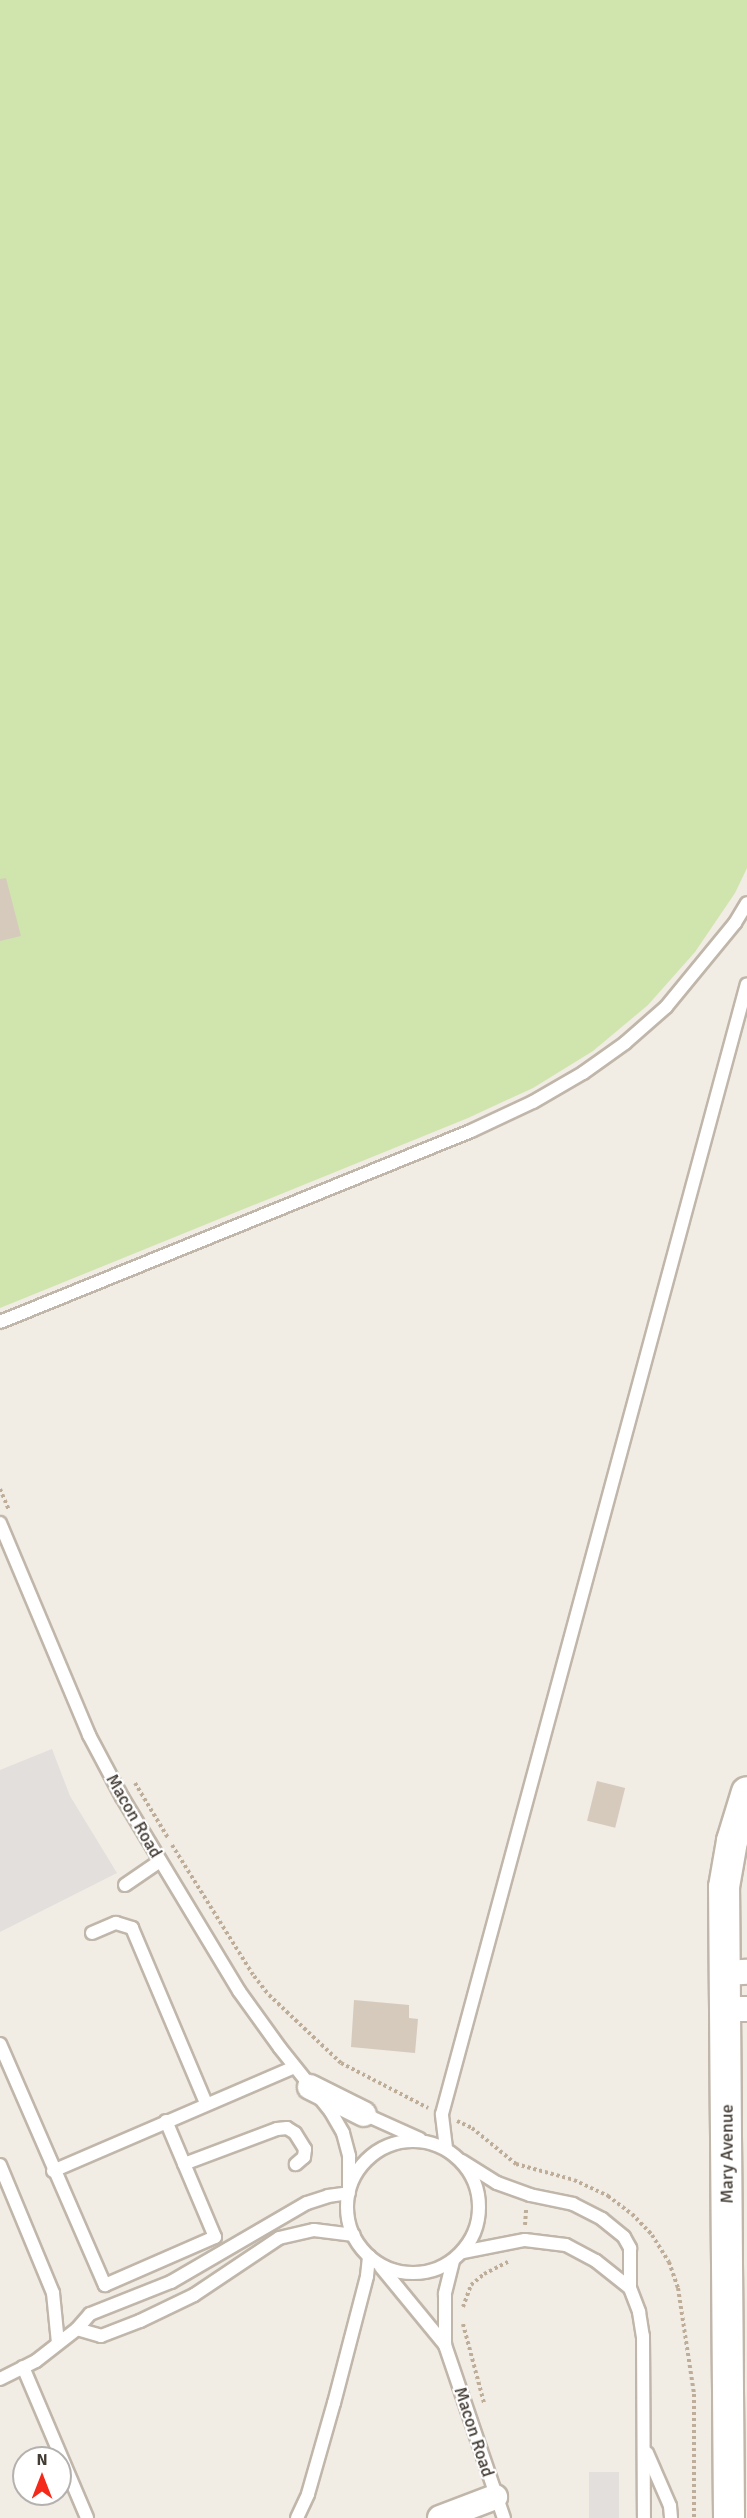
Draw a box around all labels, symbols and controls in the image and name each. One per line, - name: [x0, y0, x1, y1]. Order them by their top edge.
- street label: Macon Road: [101, 1770, 167, 1862]
- street label: Mary Avenue: [716, 2104, 738, 2204]
- street label: Macon Road: [449, 2384, 499, 2480]
- north arrow: [12, 2446, 72, 2506]
- text: N: [36, 2450, 48, 2470]

